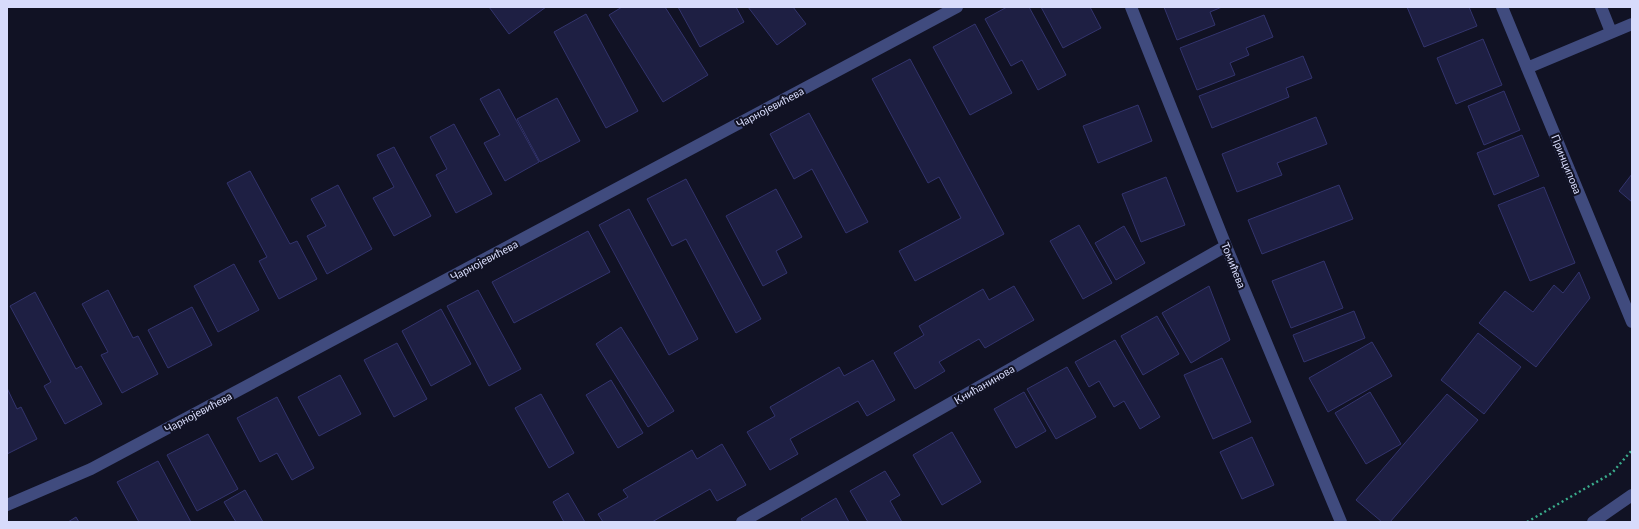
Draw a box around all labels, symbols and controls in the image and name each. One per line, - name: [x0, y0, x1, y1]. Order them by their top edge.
- street label: Чарнојевићева: [734, 84, 806, 130]
- street label: Принципова: [1549, 132, 1585, 196]
- street label: Чарнојевићева: [448, 237, 520, 283]
- street label: Томићева: [1219, 240, 1249, 290]
- street label: Книћанинова: [952, 362, 1016, 406]
- street label: Чарнојевићева: [162, 389, 234, 435]

